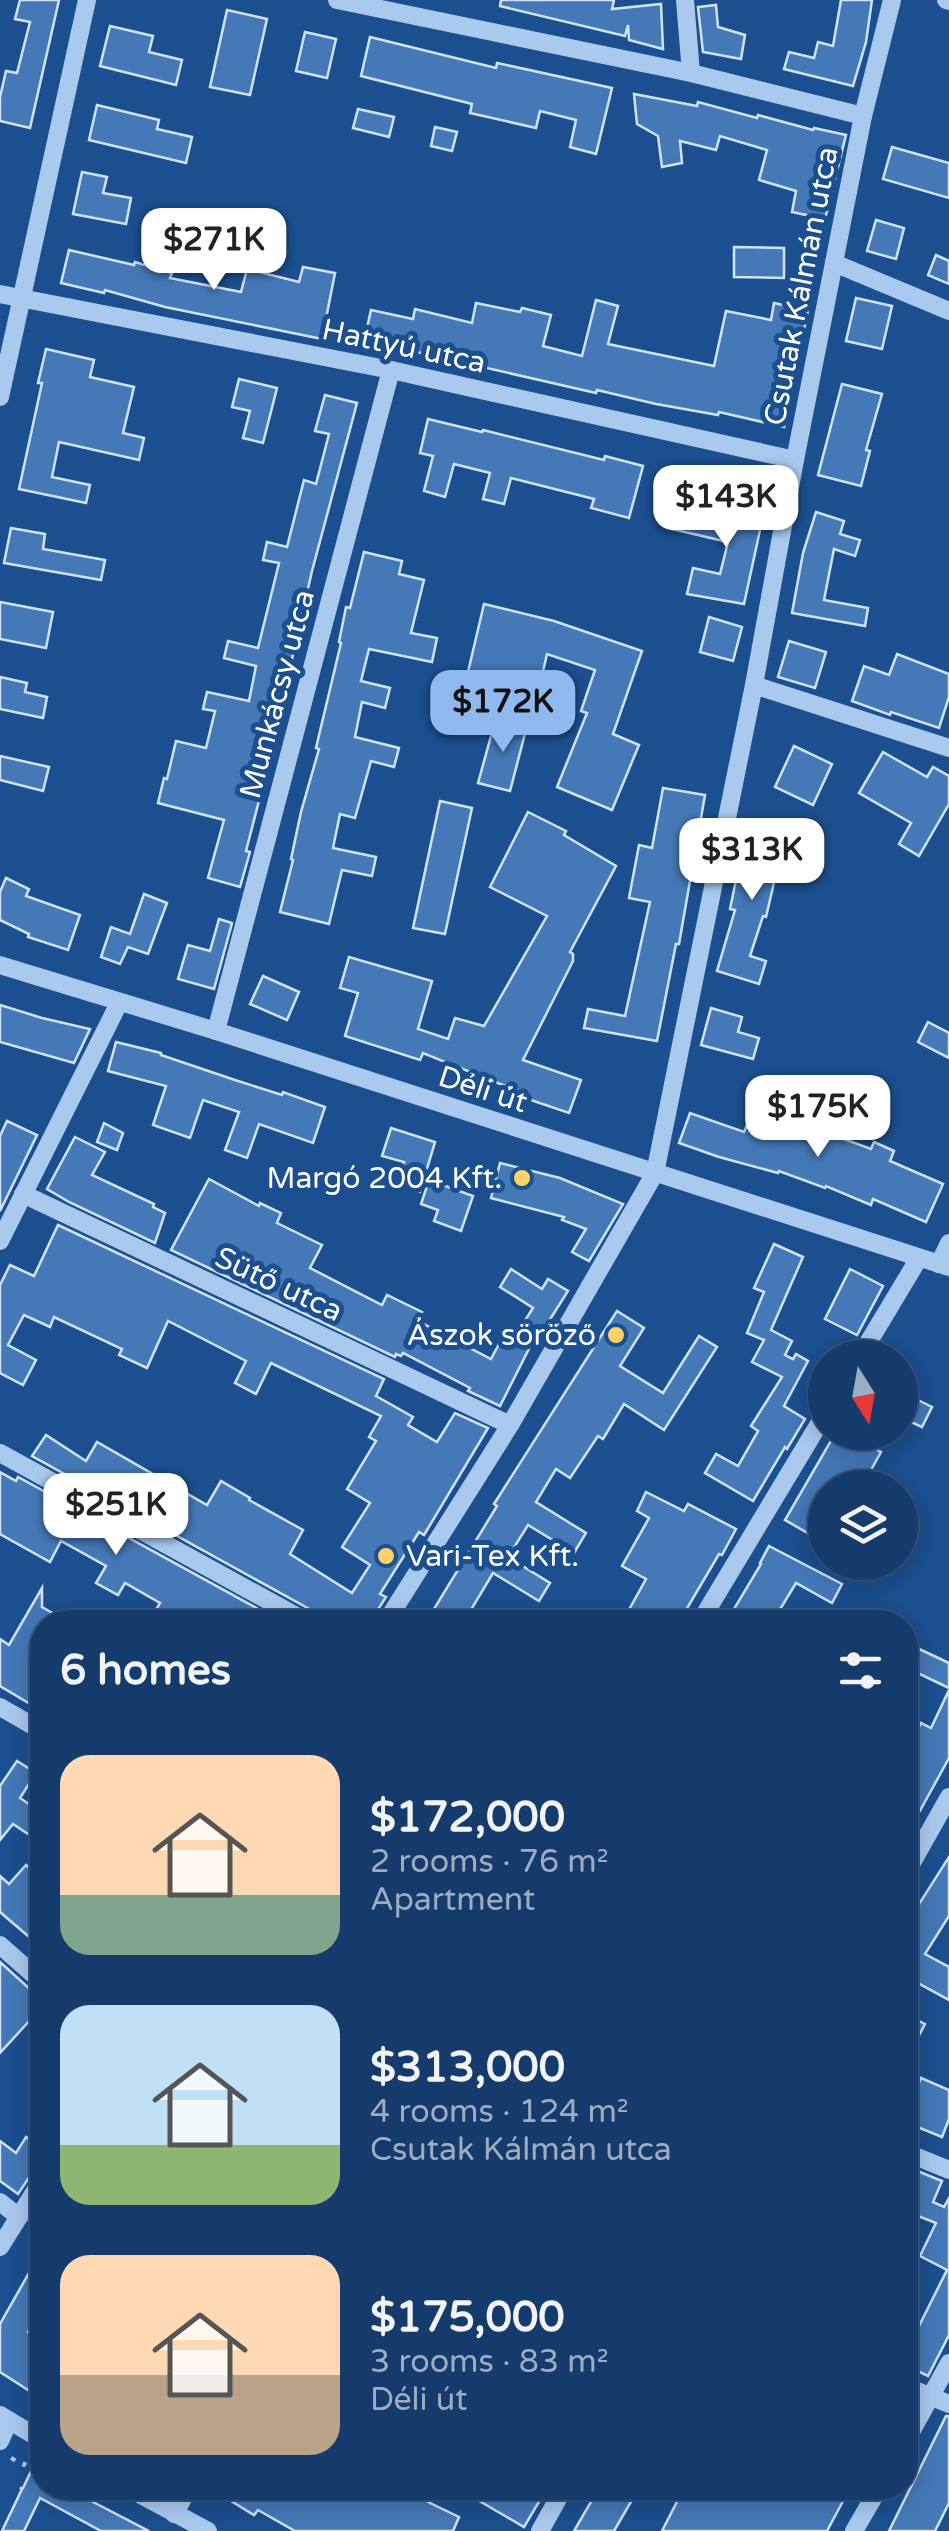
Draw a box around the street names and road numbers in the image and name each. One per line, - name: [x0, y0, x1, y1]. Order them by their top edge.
- street label: Csutak Kálmán utca: [756, 144, 847, 429]
- street label: Hattyú utca: [319, 311, 489, 382]
- street label: Munkácsy utca: [232, 586, 323, 803]
- street label: Déli út: [434, 1058, 532, 1121]
- street label: Sütő utca: [209, 1239, 348, 1330]

